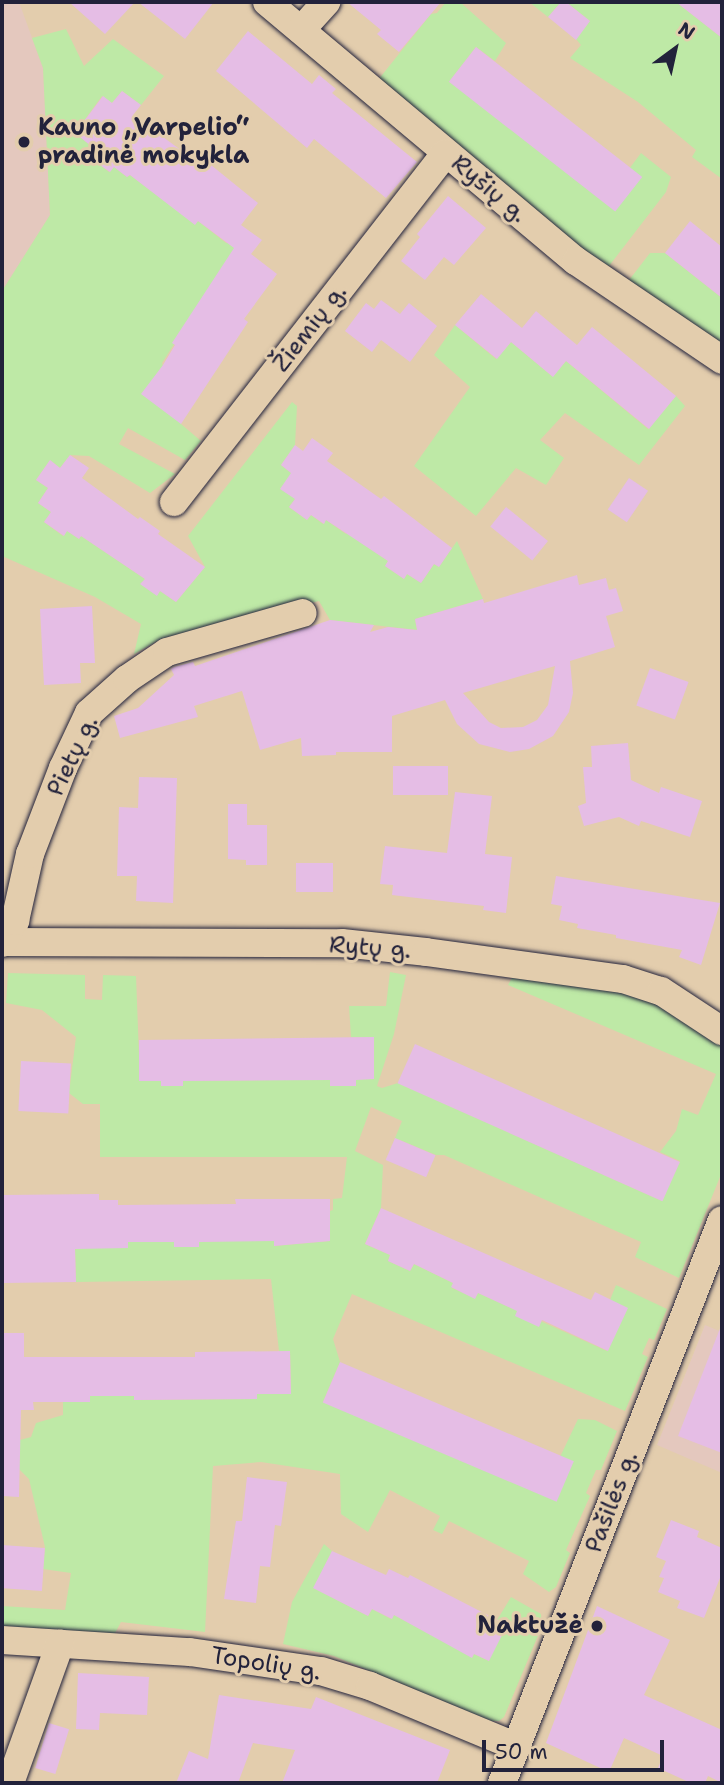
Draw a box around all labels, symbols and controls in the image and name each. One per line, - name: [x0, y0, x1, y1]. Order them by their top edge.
- north arrow: [640, 14, 710, 84]
- text: N: [674, 16, 700, 46]
- place label: Kauno „Varpelio“ pradinė mokykla: [38, 114, 249, 170]
- marker: Kauno „Varpelio“ pradinė mokykla: [16, 134, 32, 150]
- street label: Ryšių g.: [445, 149, 533, 229]
- street label: Žiemių g.: [267, 278, 353, 378]
- street label: Pietų g.: [41, 711, 105, 801]
- street label: Rytų g.: [328, 931, 412, 965]
- street label: Pašilės g.: [579, 1447, 645, 1557]
- place label: Naktužė: [477, 1612, 583, 1640]
- marker: Naktužė: [589, 1618, 605, 1634]
- street label: Topolių g.: [209, 1641, 323, 1687]
- scale bar: [486, 1726, 668, 1770]
- text: 50 m: [495, 1738, 548, 1766]

